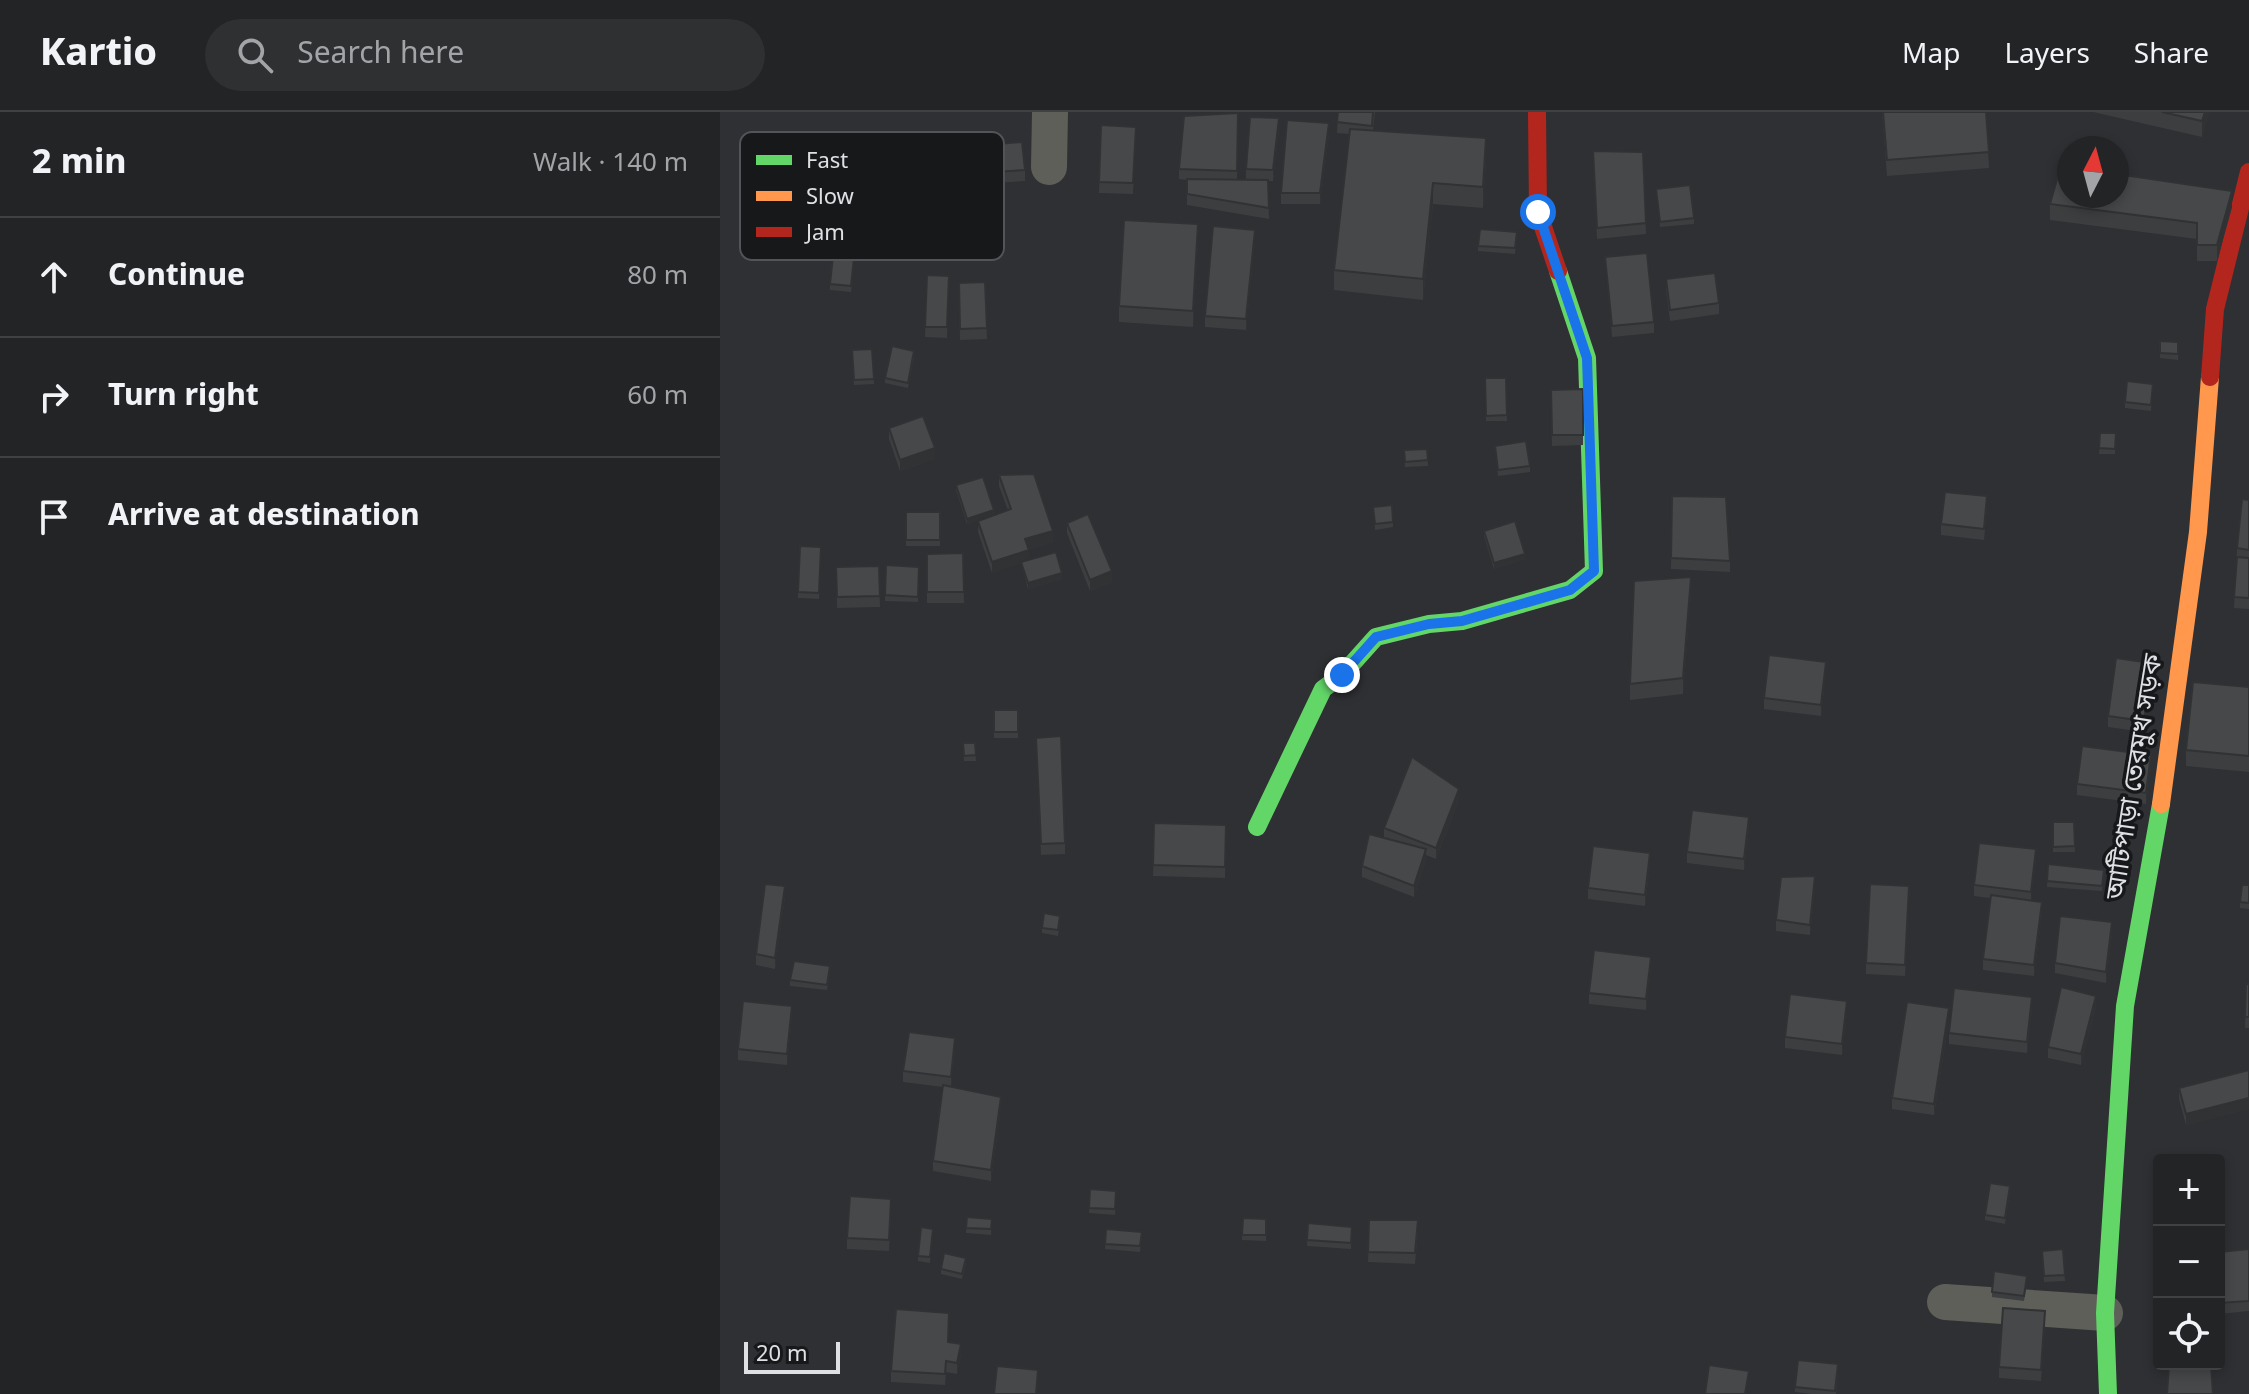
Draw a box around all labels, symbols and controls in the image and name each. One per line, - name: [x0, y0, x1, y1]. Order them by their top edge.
- search box: [205, 19, 765, 91]
- text: Kartio: [40, 30, 157, 81]
- icon: search: [233, 33, 277, 77]
- text: Search here: [297, 35, 464, 75]
- text: Map: [1902, 37, 1960, 74]
- text: Layers: [2004, 37, 2090, 74]
- text: Share: [2134, 37, 2209, 74]
- legend: [740, 132, 1004, 260]
- north arrow: [2057, 136, 2129, 208]
- text: 2 min: [32, 142, 127, 187]
- text: Walk · 140 m: [533, 147, 688, 182]
- text: Fast: [806, 148, 848, 177]
- text: Slow: [806, 184, 855, 213]
- route start: [1520, 194, 1556, 230]
- text: Jam: [804, 220, 845, 249]
- icon: ahead: [32, 255, 76, 299]
- text: Continue: [108, 257, 245, 297]
- text: 80 m: [627, 260, 688, 295]
- icon: right: [32, 375, 76, 419]
- text: Turn right: [108, 377, 259, 417]
- text: 60 m: [627, 380, 688, 415]
- icon: arrive: [32, 495, 76, 539]
- text: Arrive at destination: [108, 497, 420, 537]
- street label: আটিপাড়া তেরমুখ সড়ক: [2099, 651, 2173, 903]
- route end: [1324, 657, 1360, 693]
- map controls: [2153, 1154, 2225, 1370]
- button: +: [2153, 1154, 2225, 1226]
- button: −: [2153, 1226, 2225, 1298]
- button: locate: [2153, 1298, 2225, 1370]
- scale bar: [744, 1338, 840, 1374]
- text: 20 m: [756, 1341, 807, 1370]

